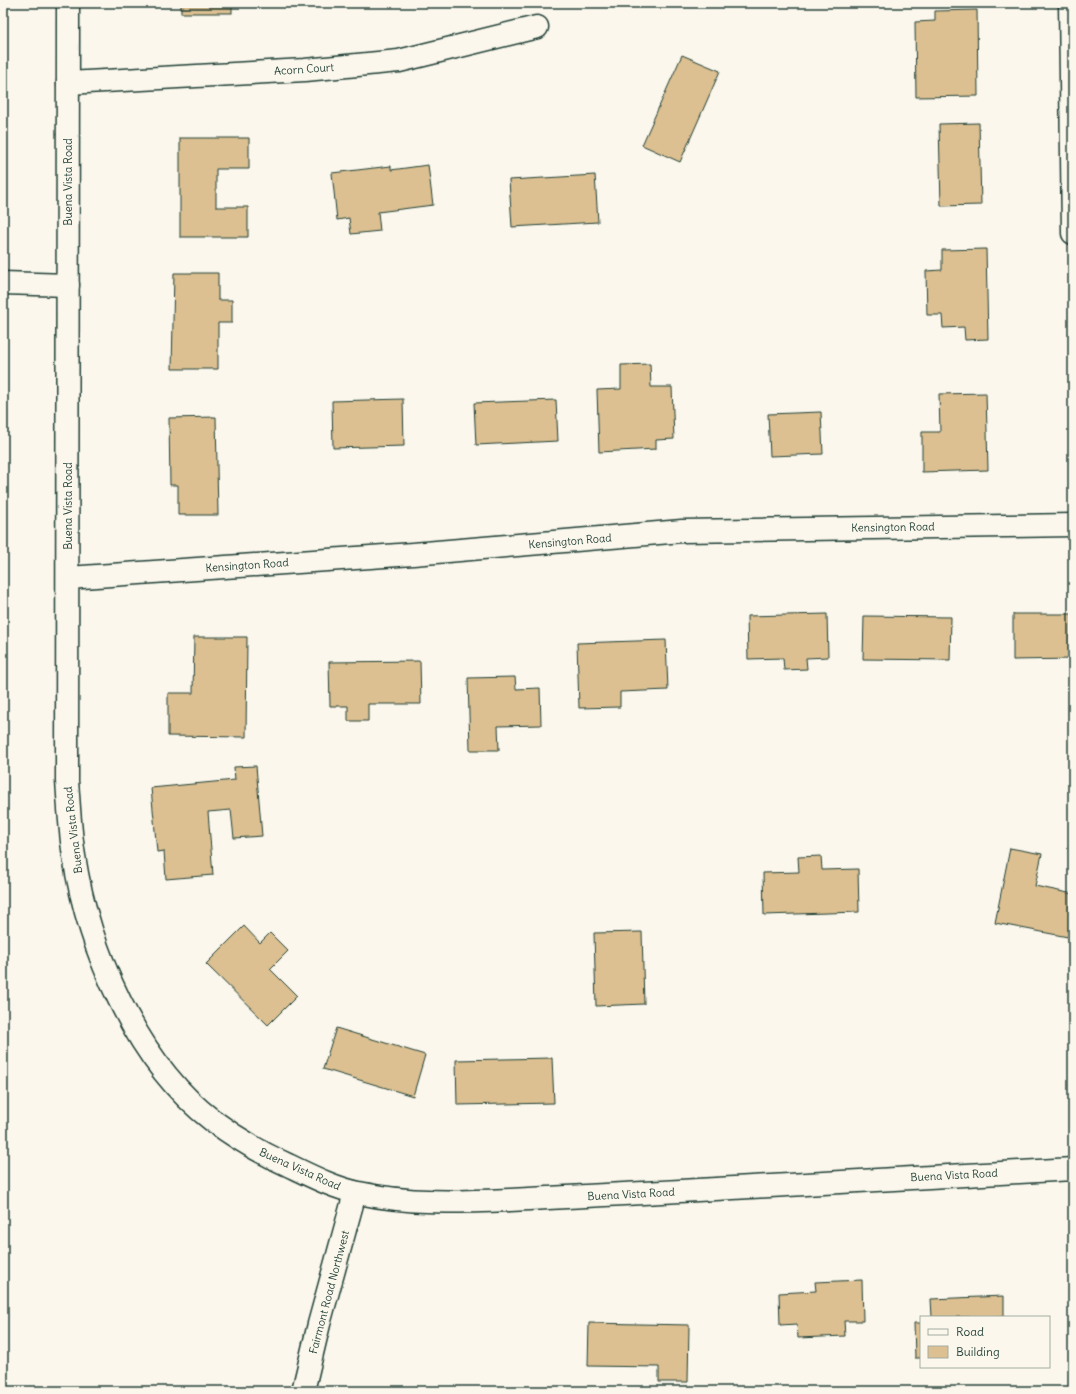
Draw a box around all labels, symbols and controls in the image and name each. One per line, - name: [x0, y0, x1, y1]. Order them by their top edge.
- street label: Acorn Court: [274, 60, 335, 78]
- street label: Buena Vista Road: [61, 138, 75, 226]
- street label: Buena Vista Road: [61, 462, 75, 550]
- street label: Kensington Road: [851, 519, 935, 535]
- street label: Kensington Road: [528, 530, 613, 552]
- street label: Kensington Road: [205, 555, 290, 575]
- street label: Buena Vista Road: [61, 785, 85, 874]
- street label: Buena Vista Road: [257, 1145, 343, 1193]
- street label: Buena Vista Road: [910, 1166, 999, 1184]
- street label: Buena Vista Road: [587, 1185, 676, 1203]
- street label: Fairmont Road Northwest: [306, 1228, 352, 1355]
- legend: [920, 1316, 1050, 1368]
- text: Road: [956, 1324, 984, 1339]
- text: Building: [956, 1344, 1000, 1359]

